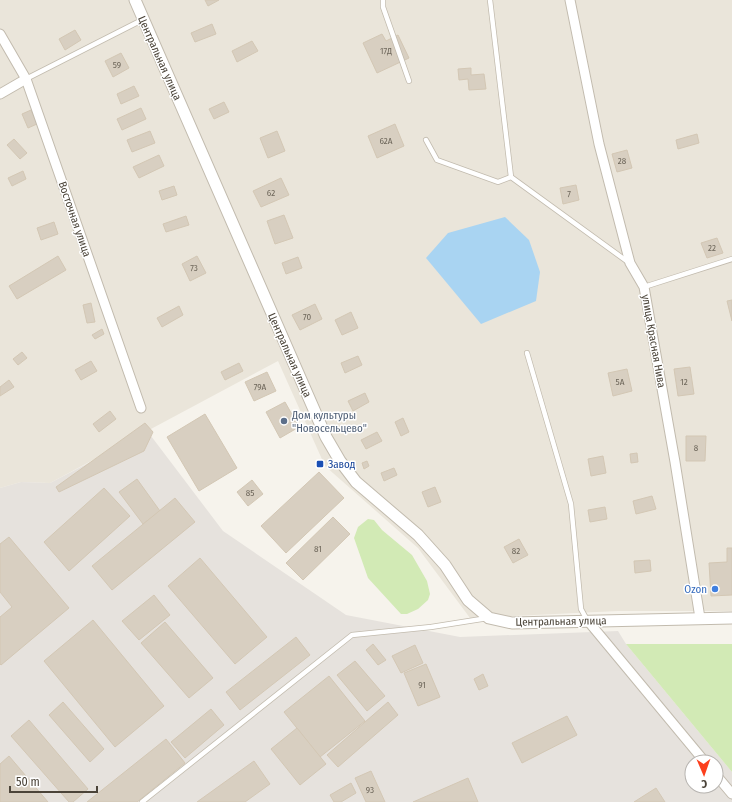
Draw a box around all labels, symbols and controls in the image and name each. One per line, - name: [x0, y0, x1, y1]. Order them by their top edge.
- street label: Центральная улица: [135, 14, 184, 102]
- house number: 17Д: [380, 46, 392, 56]
- house number: 59: [113, 60, 121, 70]
- house number: 62А: [379, 136, 393, 146]
- house number: 28: [618, 156, 627, 166]
- street label: Восточная улица: [56, 180, 93, 259]
- house number: 62: [267, 188, 275, 198]
- house number: 7: [567, 189, 571, 199]
- house number: 22: [708, 243, 716, 253]
- house number: 73: [190, 263, 198, 273]
- street label: улица Красная Нива: [639, 293, 668, 389]
- street label: Центральная улица: [265, 311, 314, 399]
- house number: 70: [303, 312, 311, 322]
- house number: 5А: [616, 377, 625, 387]
- house number: 12: [680, 377, 688, 387]
- house number: 79А: [254, 382, 267, 392]
- place label: Дом культуры "Новосельцево": [291, 409, 367, 435]
- marker: Дом культуры "Новосельцево": [279, 416, 289, 426]
- house number: 8: [694, 443, 699, 453]
- place label: Завод: [328, 458, 356, 471]
- marker: Завод: [315, 459, 325, 469]
- house number: 85: [246, 488, 254, 498]
- house number: 81: [314, 544, 322, 554]
- house number: 82: [512, 546, 520, 556]
- place label: Ozon: [684, 583, 707, 596]
- marker: Ozon: [710, 584, 720, 594]
- street label: Центральная улица: [515, 614, 607, 629]
- house number: 91: [418, 680, 426, 690]
- north arrow: [684, 754, 724, 794]
- scale bar: [10, 768, 97, 794]
- text: 50 m: [16, 775, 40, 789]
- text: С: [701, 777, 707, 790]
- house number: 93: [366, 785, 374, 795]

